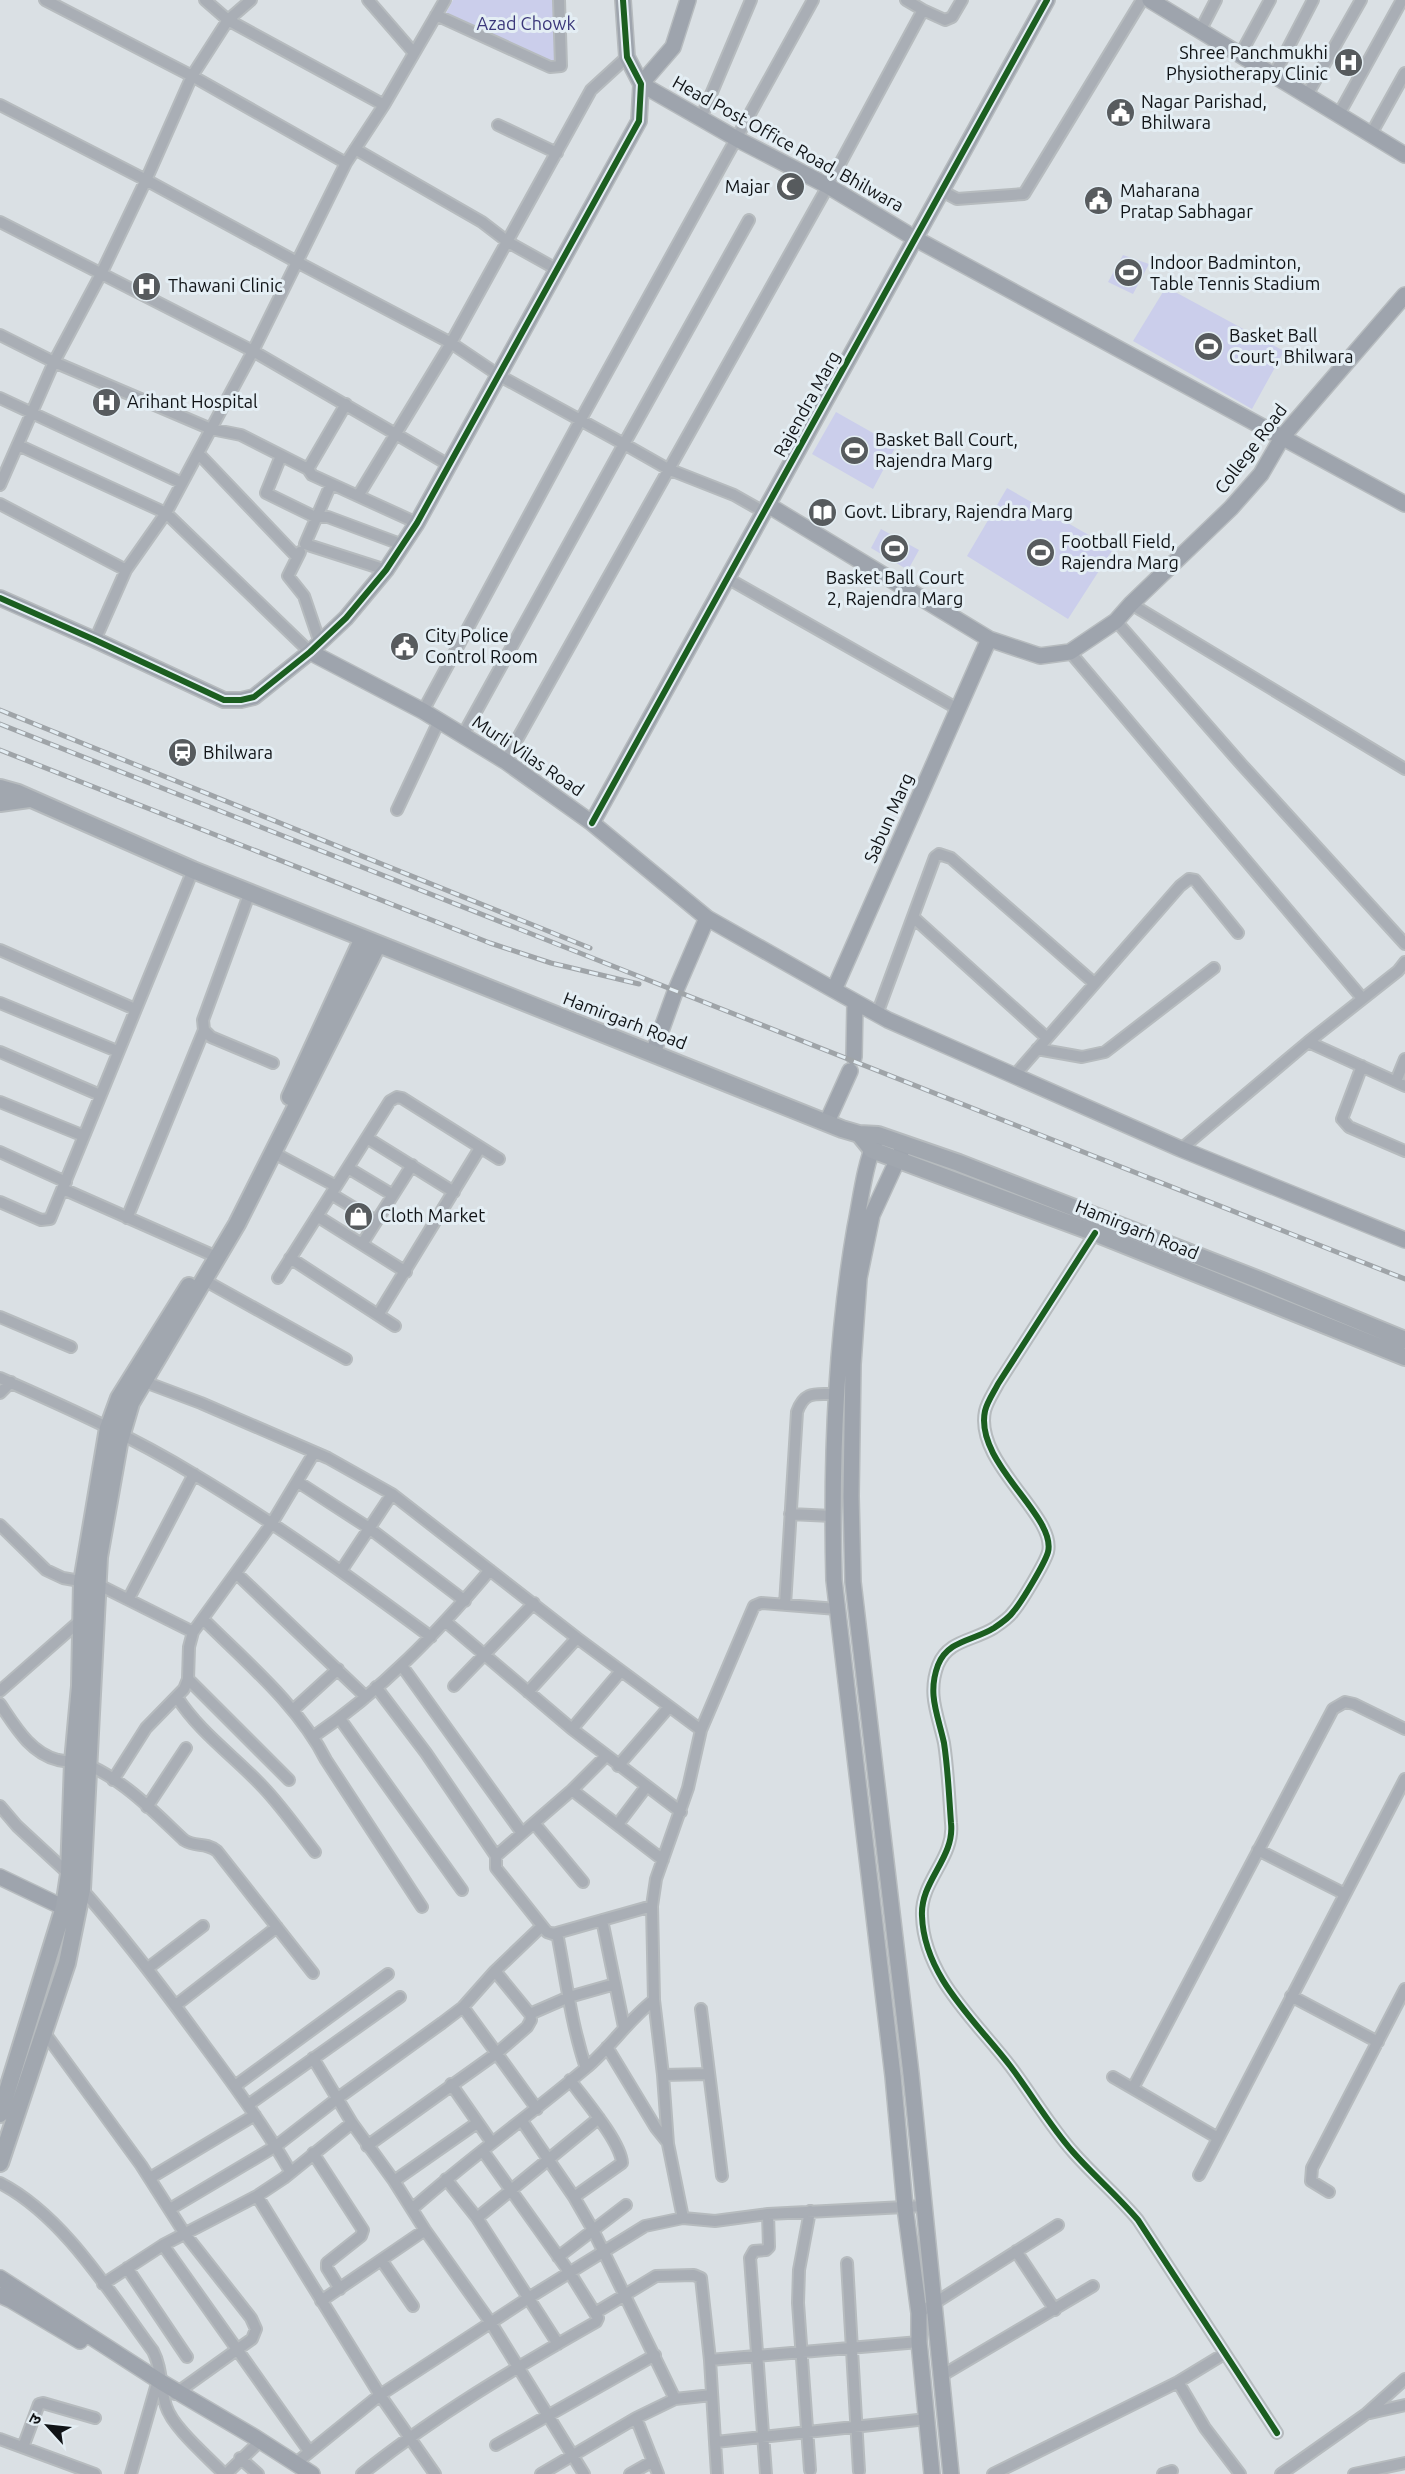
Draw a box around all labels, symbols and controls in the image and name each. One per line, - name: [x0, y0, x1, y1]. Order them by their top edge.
- park label: Azad Chowk: [477, 13, 576, 33]
- place label: Shree Panchmukhi Physiotherapy Clinic: [1166, 42, 1328, 83]
- hospital icon: Shree Panchmukhi Physiotherapy Clinic: [1333, 47, 1365, 79]
- street label: Head Post Office Road, Bhilwara: [669, 71, 907, 215]
- place label: Nagar Parishad, Bhilwara: [1141, 91, 1267, 132]
- public building icon: Nagar Parishad, Bhilwara: [1104, 96, 1136, 128]
- mosque icon: Majar: [775, 171, 807, 203]
- place label: Majar: [725, 176, 770, 196]
- place label: Maharana Pratap Sabhagar: [1120, 180, 1253, 221]
- public building icon: Maharana Pratap Sabhagar: [1083, 185, 1115, 217]
- place label: Indoor Badminton, Table Tennis Stadium: [1150, 252, 1320, 293]
- sports icon: Indoor Badminton, Table Tennis Stadium: [1113, 257, 1145, 289]
- hospital icon: Thawani Clinic: [131, 270, 163, 302]
- place label: Thawani Clinic: [168, 275, 283, 295]
- place label: Basket Ball Court, Bhilwara: [1229, 325, 1354, 366]
- sports icon: Basket Ball Court, Bhilwara: [1192, 330, 1224, 362]
- street label: Rajendra Marg: [769, 347, 843, 460]
- hospital icon: Arihant Hospital: [90, 386, 122, 418]
- place label: Arihant Hospital: [127, 391, 258, 411]
- street label: College Road: [1210, 400, 1290, 497]
- place label: Basket Ball Court, Rajendra Marg: [875, 429, 1018, 470]
- sports icon: Basket Ball Court, Rajendra Marg: [838, 434, 870, 466]
- library icon: Govt. Library, Rajendra Marg: [807, 496, 839, 528]
- place label: Govt. Library, Rajendra Marg: [844, 501, 1073, 521]
- place label: Football Field, Rajendra Marg: [1061, 531, 1179, 572]
- sports icon: Basket Ball Court 2, Rajendra Marg: [879, 533, 911, 565]
- sports icon: Football Field, Rajendra Marg: [1024, 536, 1056, 568]
- place label: Basket Ball Court 2, Rajendra Marg: [826, 567, 964, 608]
- place label: City Police Control Room: [425, 625, 538, 666]
- public building icon: City Police Control Room: [388, 630, 420, 662]
- street label: Murli Vilas Road: [469, 711, 588, 800]
- station icon: Bhilwara: [166, 737, 198, 769]
- place label: Bhilwara: [203, 742, 273, 762]
- street label: Sabun Marg: [859, 770, 917, 865]
- street label: Hamirgarh Road: [561, 987, 690, 1053]
- street label: Hamirgarh Road: [1073, 1195, 1202, 1263]
- shop icon: Cloth Market: [343, 1200, 375, 1232]
- place label: Cloth Market: [380, 1205, 485, 1225]
- north arrow: [18, 2396, 78, 2456]
- text: उ: [24, 2410, 45, 2427]

